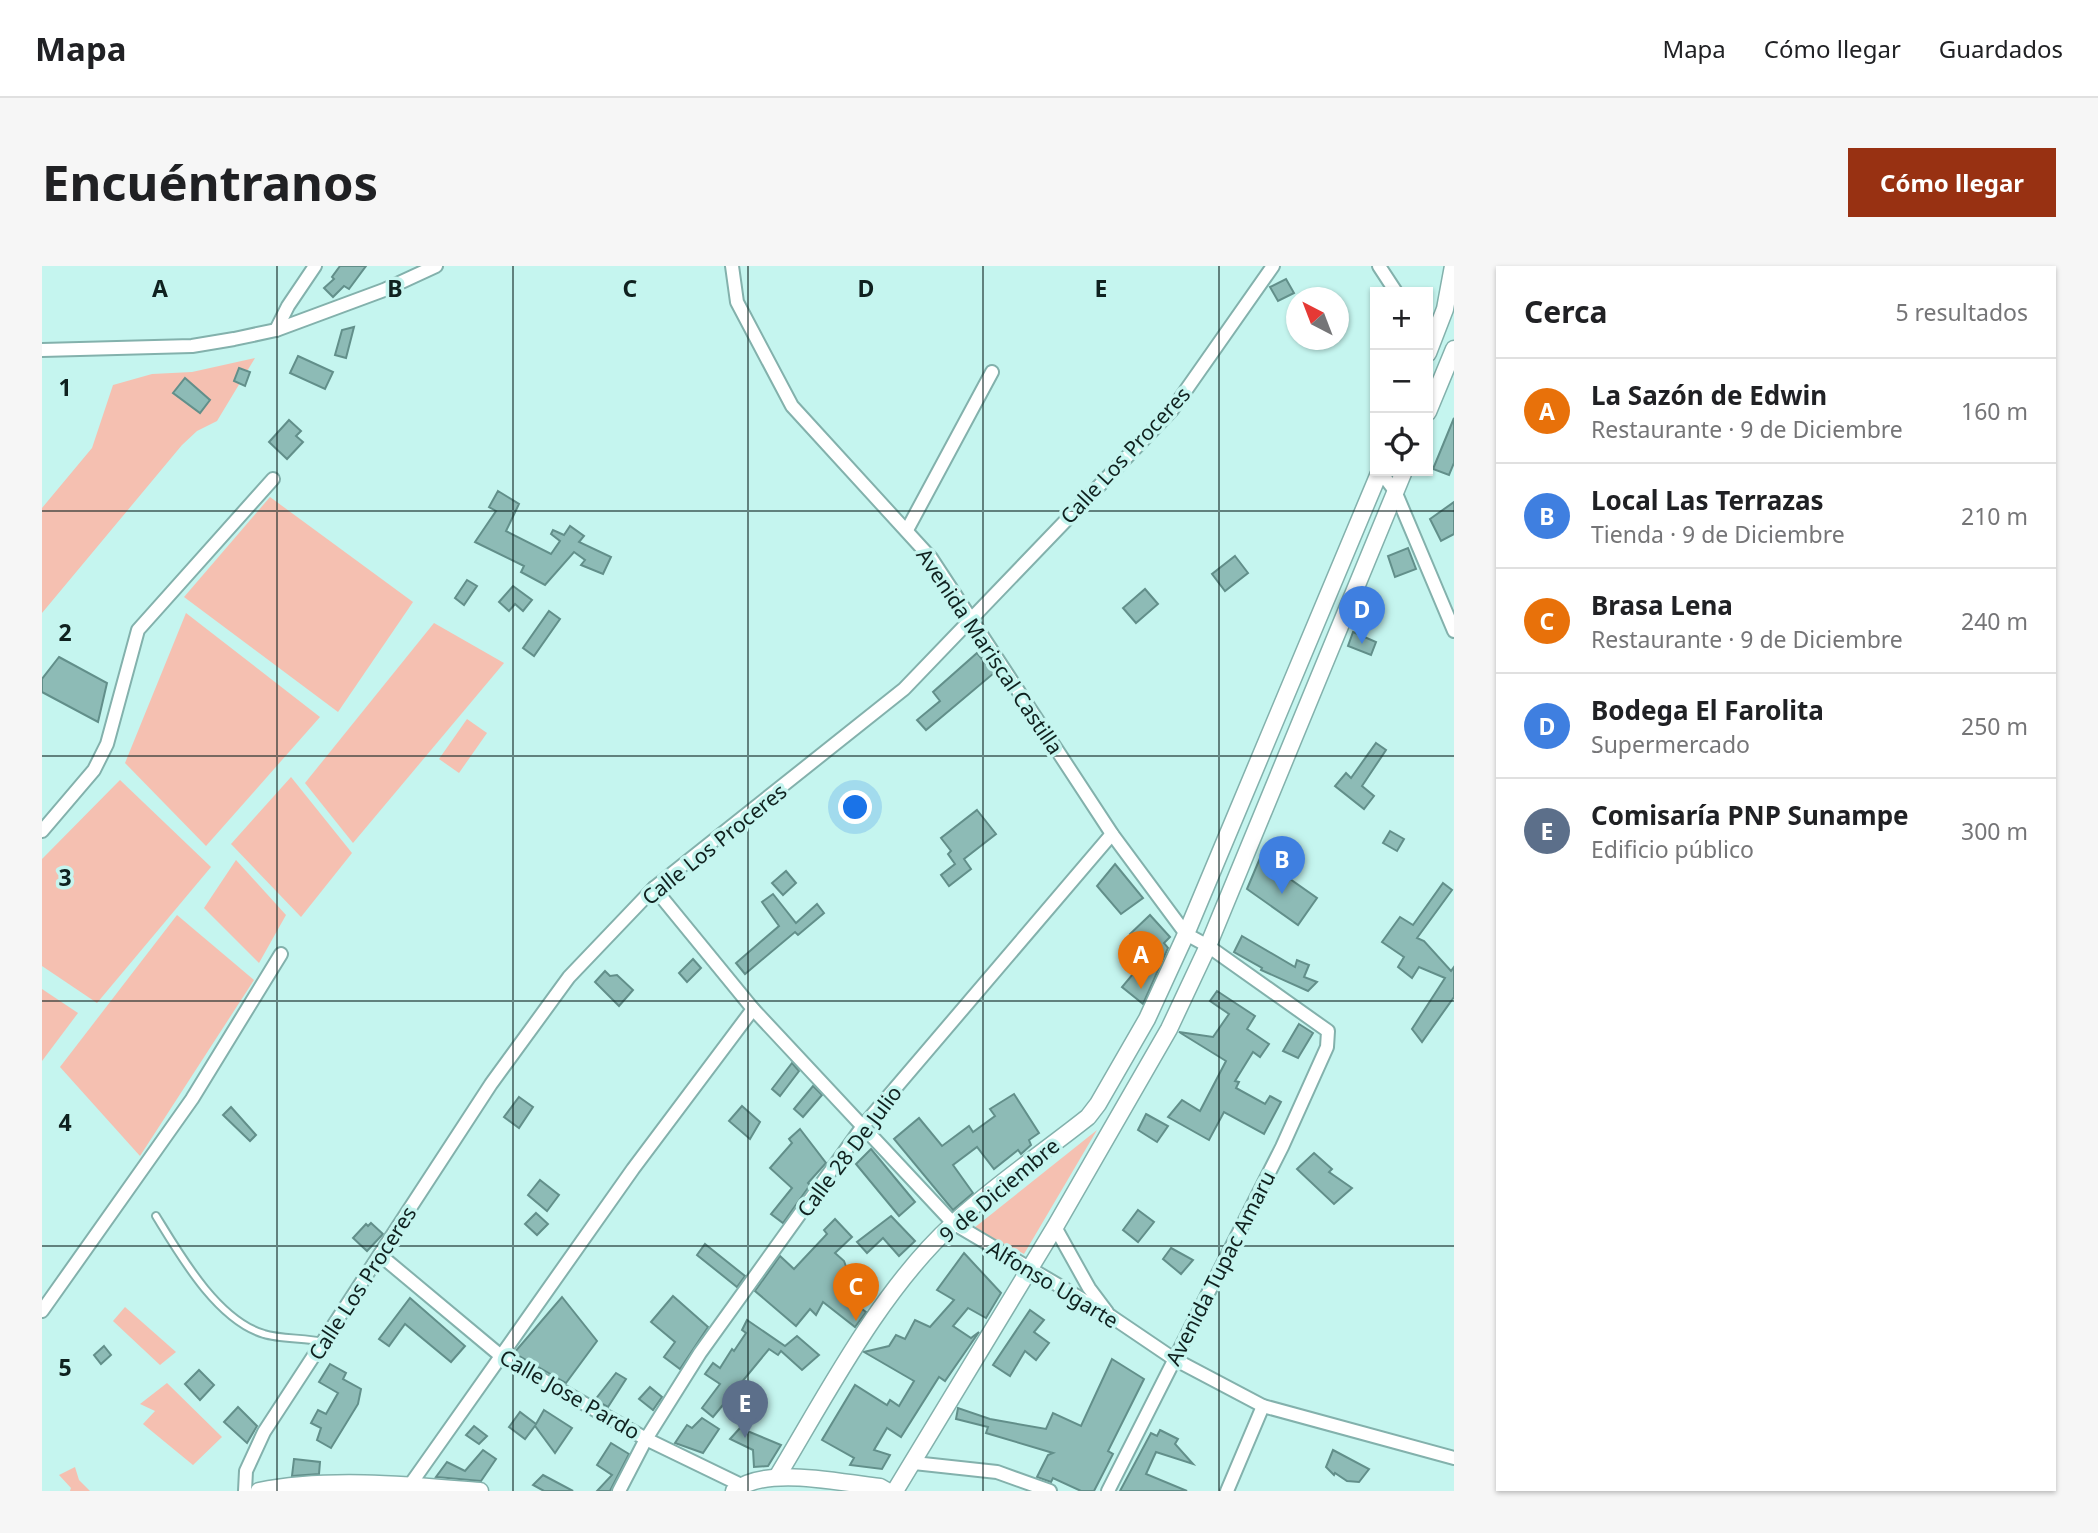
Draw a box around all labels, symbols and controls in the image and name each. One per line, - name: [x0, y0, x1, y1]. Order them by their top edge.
- text: Mapa: [35, 26, 127, 71]
- text: Mapa: [1662, 32, 1726, 65]
- text: Cómo llegar: [1764, 32, 1901, 65]
- text: Guardados: [1939, 32, 2063, 65]
- button: Cómo llegar: [1848, 148, 2056, 217]
- text: Encuéntranos: [42, 149, 378, 215]
- text: A: [152, 272, 168, 304]
- text: B: [387, 272, 403, 304]
- text: C: [623, 272, 638, 304]
- text: D: [858, 272, 874, 304]
- text: E: [1095, 272, 1107, 304]
- north arrow: [1286, 287, 1349, 350]
- map controls: [1370, 287, 1433, 476]
- button: +: [1370, 287, 1433, 350]
- text: Cerca: [1524, 291, 1607, 332]
- text: 5 resultados: [1895, 296, 2028, 328]
- button: −: [1370, 350, 1433, 413]
- text: 1: [58, 371, 72, 403]
- text: La Sazón de Edwin: [1591, 377, 1827, 413]
- street label: Calle Los Proceres: [1054, 380, 1196, 530]
- text: A: [1539, 395, 1555, 427]
- text: 160 m: [1961, 395, 2028, 427]
- button: locate: [1370, 413, 1433, 476]
- text: Restaurante · 9 de Diciembre: [1591, 413, 1903, 445]
- text: Local Las Terrazas: [1591, 482, 1824, 518]
- text: B: [1539, 500, 1555, 532]
- text: 210 m: [1961, 500, 2028, 532]
- text: Tienda · 9 de Diciembre: [1591, 518, 1845, 550]
- street label: Avenida Mariscal Castilla: [910, 542, 1070, 760]
- pin: D: [1339, 586, 1385, 644]
- text: Brasa Lena: [1591, 587, 1733, 623]
- text: C: [1540, 605, 1554, 637]
- text: 240 m: [1961, 605, 2028, 637]
- text: 2: [58, 616, 72, 648]
- text: Restaurante · 9 de Diciembre: [1591, 623, 1903, 655]
- text: Bodega El Farolita: [1591, 692, 1824, 728]
- text: D: [1539, 710, 1555, 742]
- text: 250 m: [1961, 710, 2028, 742]
- text: Supermercado: [1591, 728, 1750, 760]
- street label: Calle Los Proceres: [636, 777, 792, 911]
- your location: [838, 790, 872, 824]
- text: Comisaría PNP Sunampe: [1591, 797, 1909, 833]
- text: E: [1541, 815, 1553, 847]
- text: 300 m: [1961, 815, 2028, 847]
- text: Edificio público: [1591, 833, 1754, 865]
- pin: B: [1259, 836, 1305, 894]
- text: 3: [58, 861, 72, 893]
- pin: A: [1118, 931, 1164, 989]
- street label: Calle 28 De Julio: [790, 1080, 908, 1222]
- text: 4: [58, 1106, 72, 1138]
- street label: 9 de Diciembre: [933, 1132, 1065, 1248]
- street label: Avenida Tupac Amaru: [1159, 1166, 1281, 1370]
- street label: Calle Los Proceres: [302, 1201, 422, 1365]
- street label: Alfonso Ugarte: [982, 1234, 1124, 1334]
- pin: C: [833, 1263, 879, 1321]
- street label: Calle Jose Pardo: [495, 1343, 645, 1445]
- text: 5: [58, 1351, 72, 1383]
- pin: E: [722, 1380, 768, 1438]

